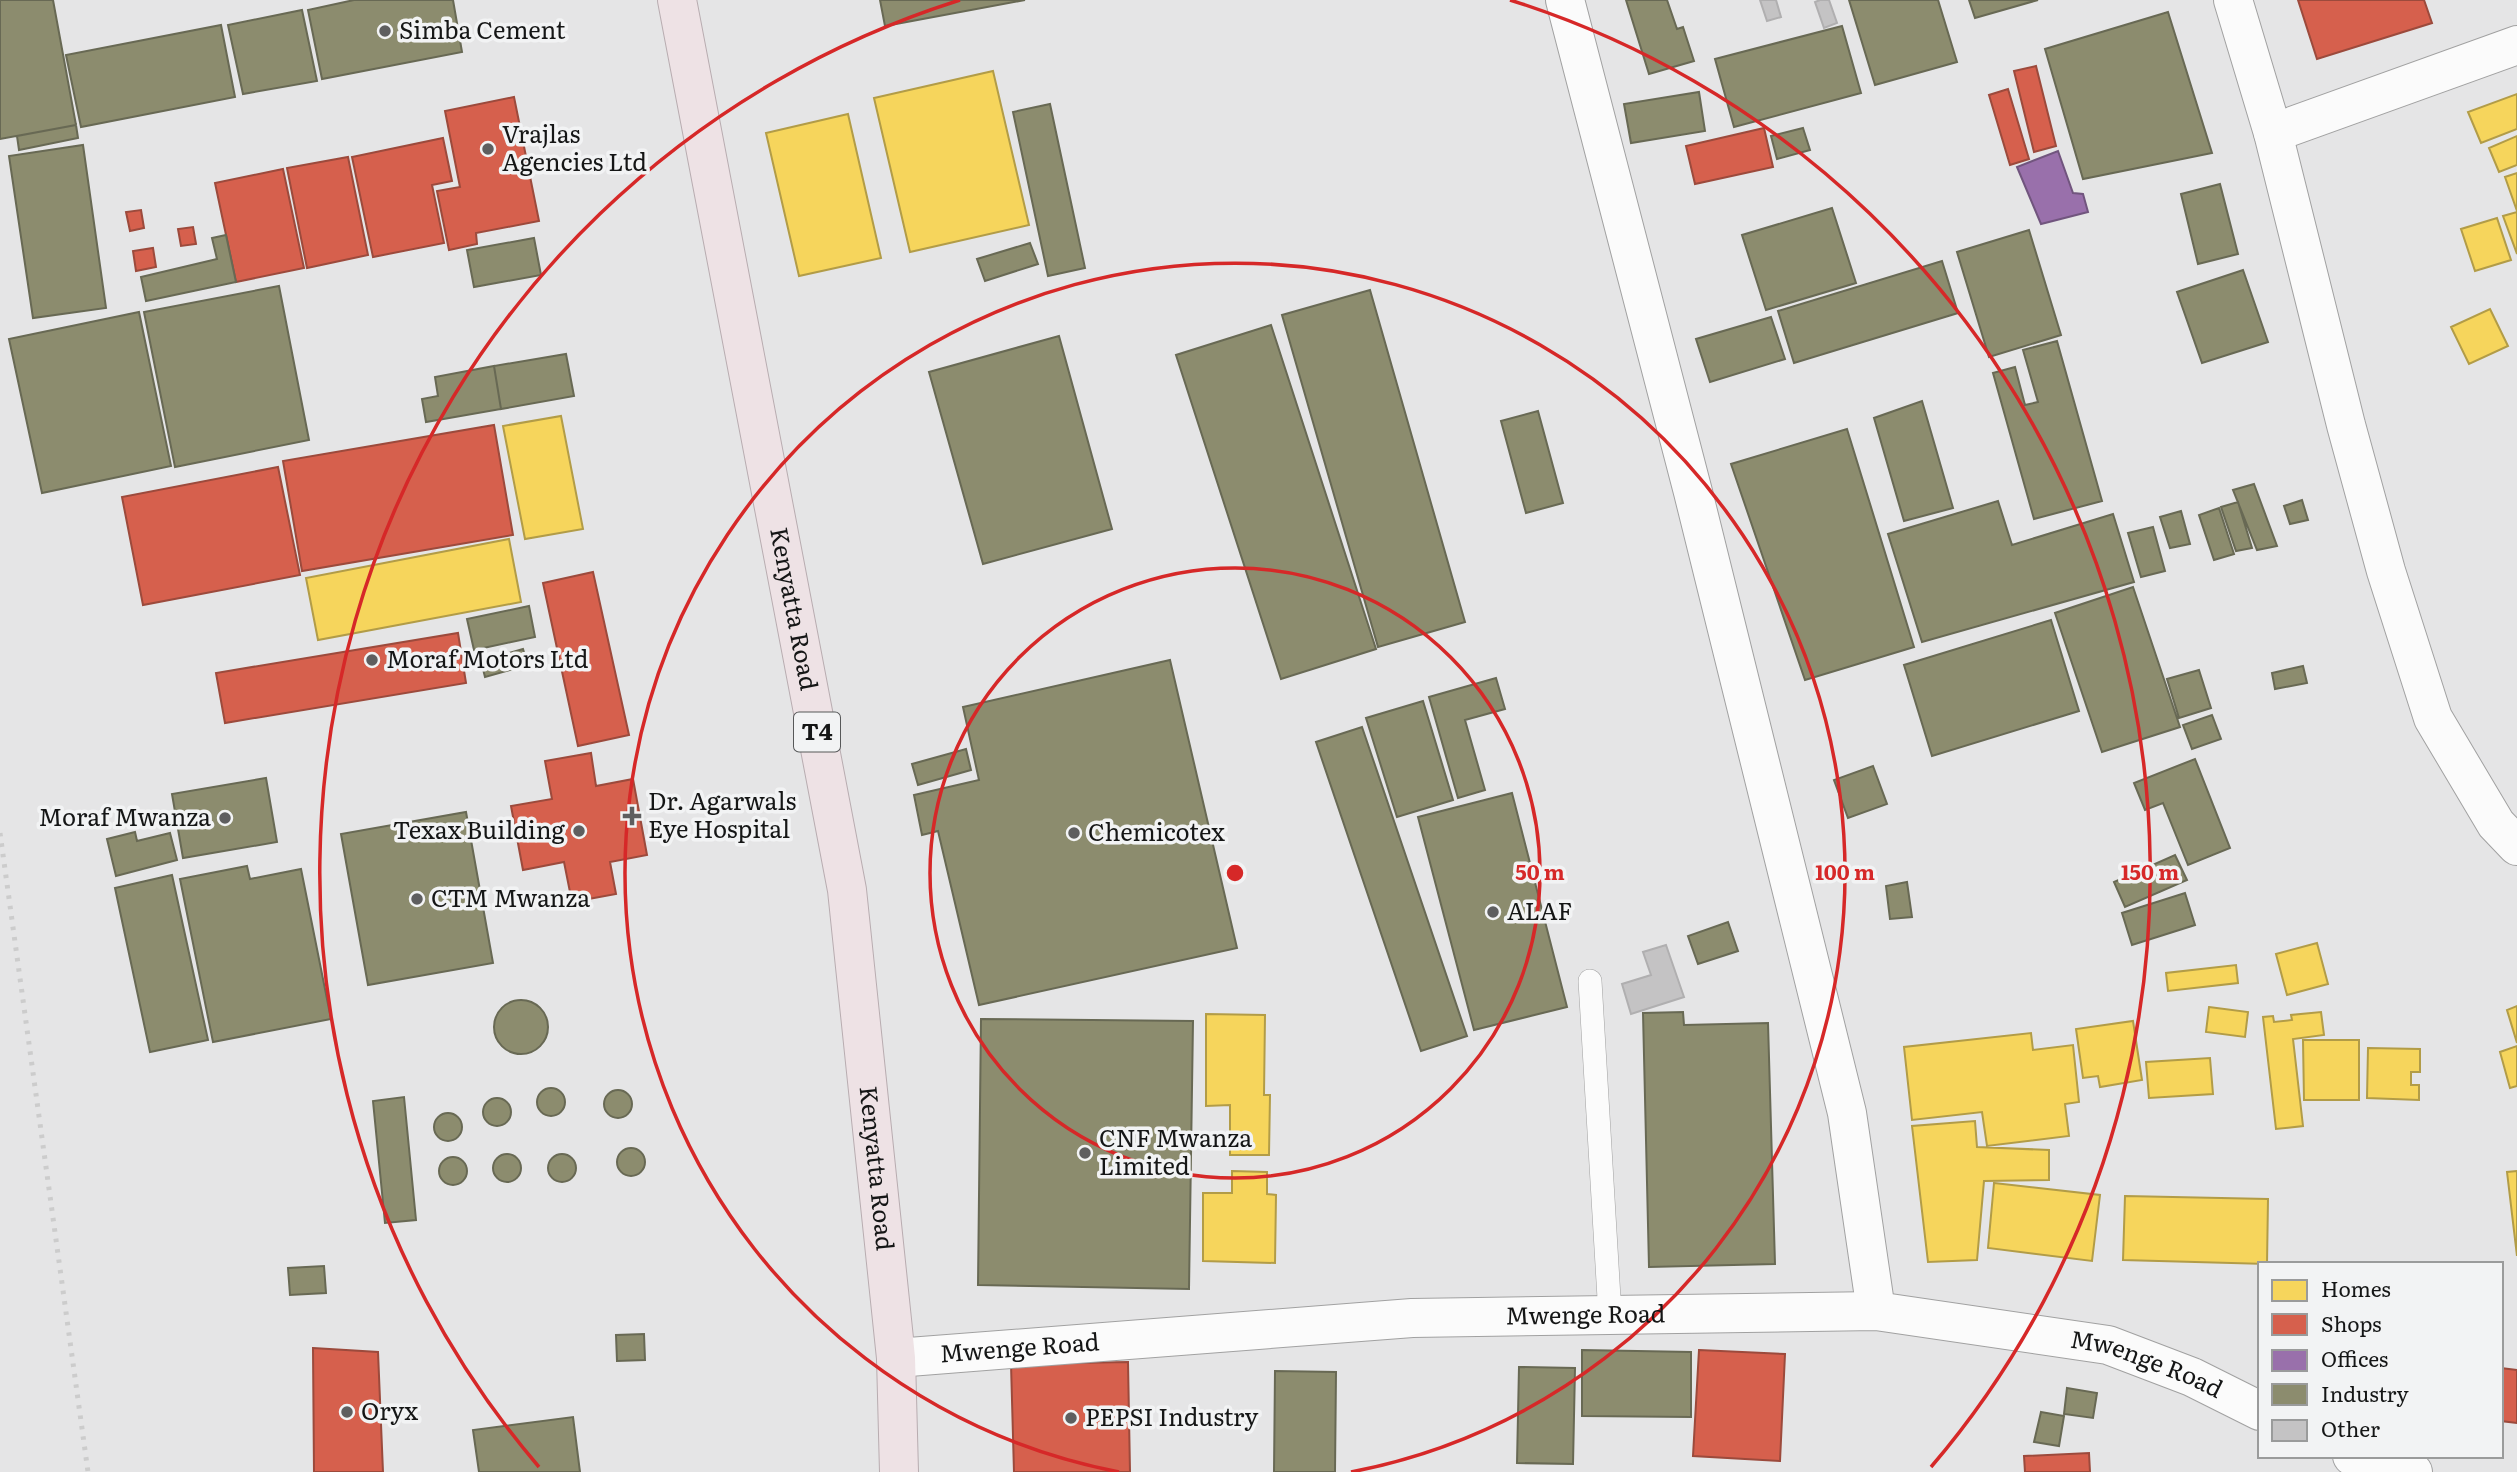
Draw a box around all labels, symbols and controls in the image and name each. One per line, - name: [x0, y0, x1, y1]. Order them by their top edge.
- place label: Simba Cement: [399, 11, 566, 46]
- marker: Simba Cement: [377, 23, 393, 39]
- place label: Vrajlas Agencies Ltd: [502, 115, 647, 178]
- marker: Vrajlas Agencies Ltd: [480, 141, 496, 157]
- street label: Kenyatta Road: [763, 524, 829, 693]
- place label: Moraf Motors Ltd: [386, 640, 589, 675]
- marker: Moraf Motors Ltd: [364, 652, 380, 668]
- road number: T4: [794, 712, 840, 752]
- place label: Dr. Agarwals Eye Hospital: [648, 782, 797, 845]
- place label: Moraf Mwanza: [39, 798, 211, 833]
- marker: Dr. Agarwals Eye Hospital: [622, 806, 642, 826]
- marker: Moraf Mwanza: [217, 810, 233, 826]
- place label: Texax Building: [393, 811, 566, 846]
- place label: Chemicotex: [1088, 813, 1225, 848]
- marker: Texax Building: [571, 823, 587, 839]
- marker: Chemicotex: [1066, 825, 1082, 841]
- text: 50 m: [1515, 855, 1565, 886]
- text: 100 m: [1815, 855, 1875, 886]
- text: 150 m: [2121, 855, 2179, 886]
- centre of rings: [1223, 861, 1247, 885]
- place label: CTM Mwanza: [431, 879, 590, 914]
- marker: CTM Mwanza: [409, 891, 425, 907]
- place label: ALAF: [1507, 892, 1572, 927]
- marker: ALAF: [1485, 904, 1501, 920]
- street label: Kenyatta Road: [853, 1084, 905, 1252]
- place label: CNF Mwanza Limited: [1099, 1119, 1252, 1182]
- marker: CNF Mwanza Limited: [1077, 1145, 1093, 1161]
- legend: [2258, 1262, 2503, 1458]
- text: Homes: [2321, 1272, 2391, 1303]
- street label: Mwenge Road: [1505, 1294, 1666, 1332]
- text: Shops: [2321, 1307, 2382, 1338]
- street label: Mwenge Road: [2068, 1320, 2230, 1405]
- street label: Mwenge Road: [938, 1322, 1101, 1370]
- text: Offices: [2321, 1342, 2388, 1373]
- text: Industry: [2321, 1377, 2409, 1408]
- place label: Oryx: [361, 1392, 418, 1427]
- place label: PEPSI Industry: [1085, 1398, 1258, 1433]
- marker: Oryx: [339, 1404, 355, 1420]
- marker: PEPSI Industry: [1063, 1410, 1079, 1426]
- text: Other: [2321, 1412, 2380, 1443]

